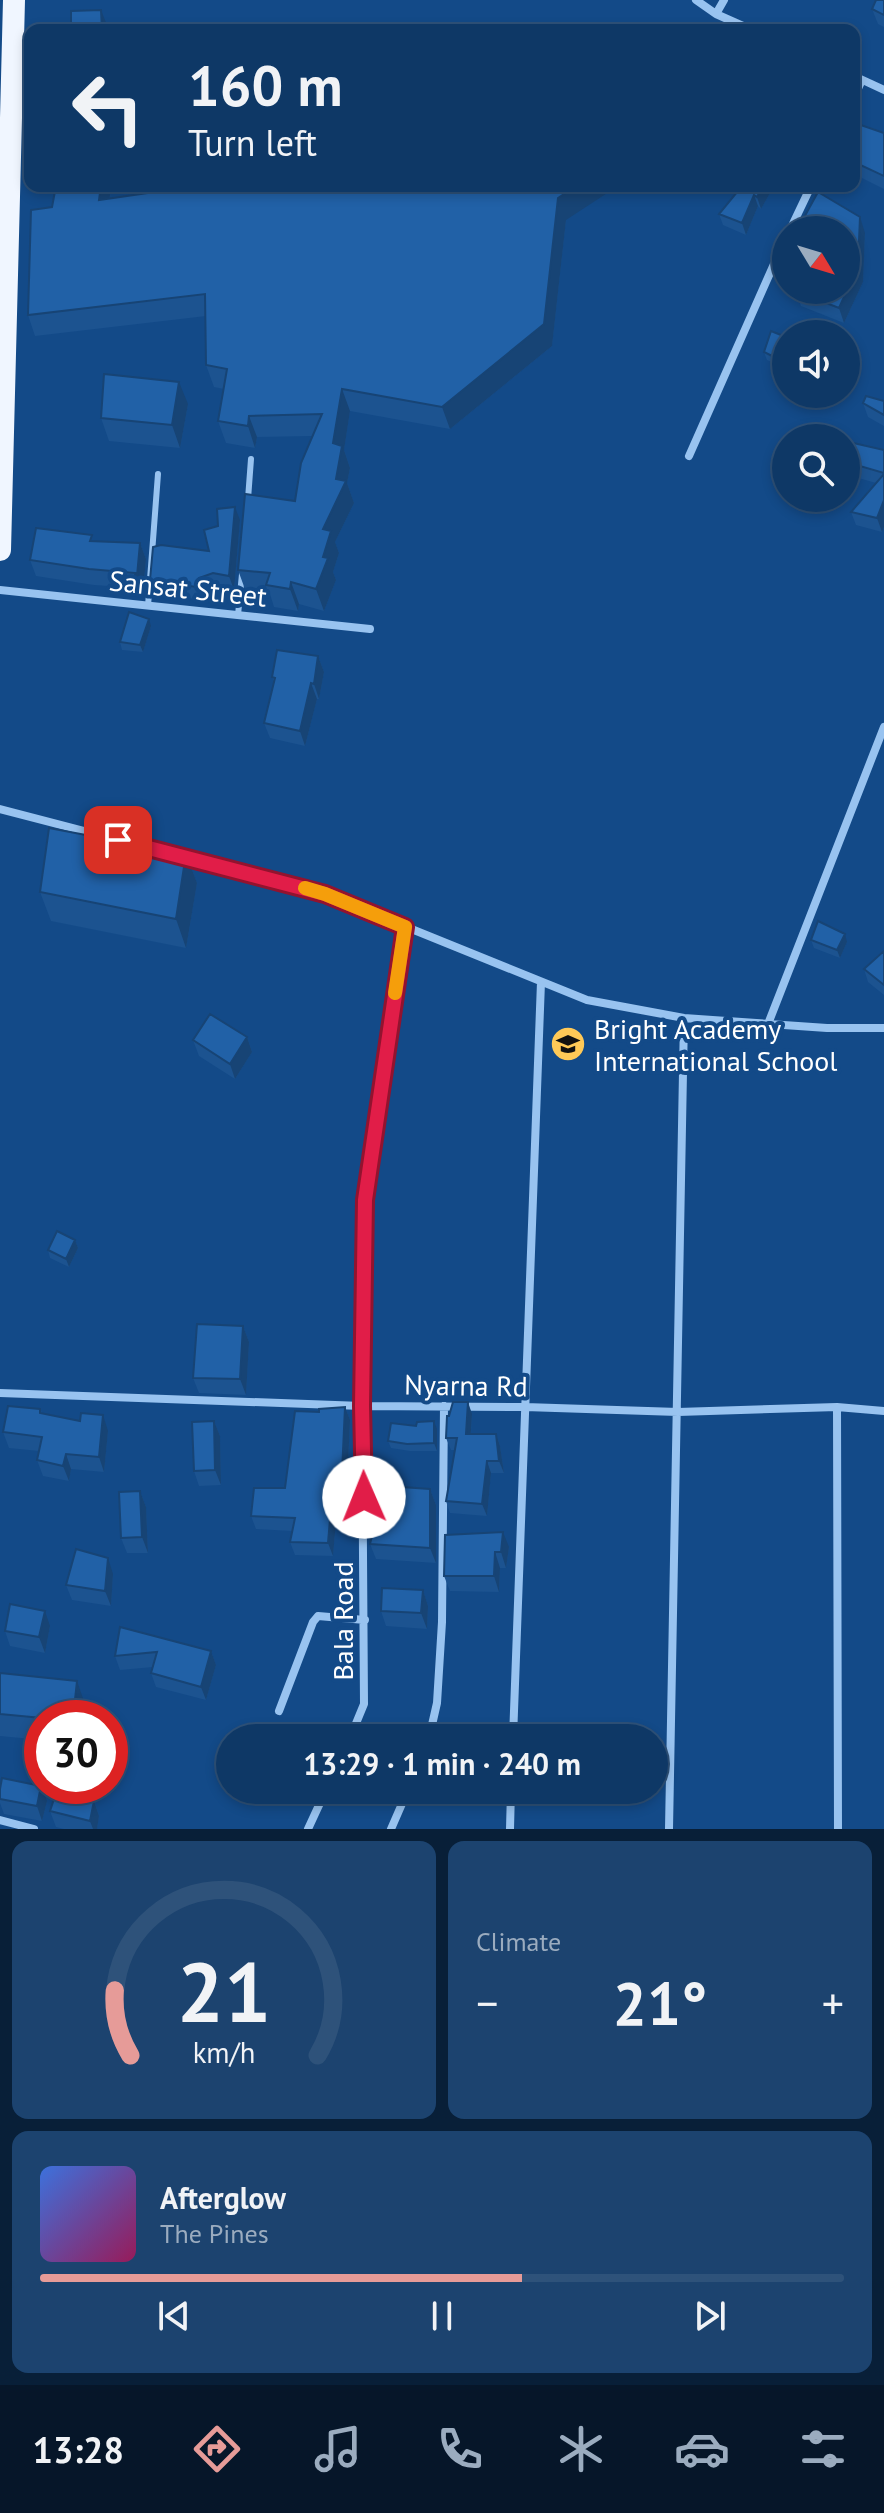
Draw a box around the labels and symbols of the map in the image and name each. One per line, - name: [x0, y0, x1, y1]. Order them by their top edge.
- north arrow: [772, 216, 860, 304]
- street label: Sansat Street: [107, 561, 269, 615]
- pin: [84, 806, 152, 874]
- place label: Bright Academy International School: [594, 1010, 837, 1079]
- school or university icon: Bright Academy International School: [549, 1025, 587, 1063]
- street label: Nyarna Rd: [404, 1365, 528, 1405]
- position arrow: [322, 1455, 406, 1539]
- street label: Bala Road: [324, 1561, 361, 1681]
- speed limit sign: 30: [24, 1700, 128, 1804]

